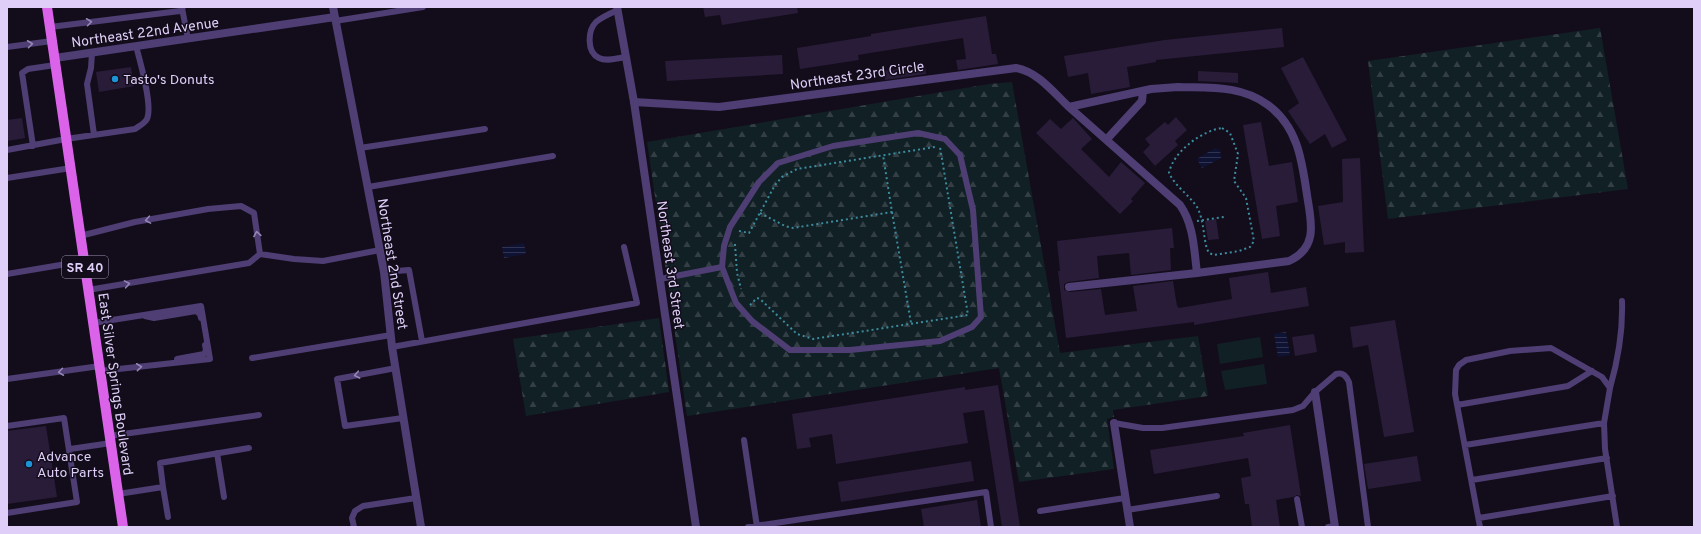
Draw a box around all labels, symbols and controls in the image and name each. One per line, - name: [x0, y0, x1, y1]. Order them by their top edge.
- street label: Northeast 22nd Avenue: [70, 15, 220, 52]
- one-way arrow: [86, 18, 92, 27]
- one-way arrow: [26, 40, 33, 49]
- street label: Northeast 23rd Circle: [789, 59, 925, 94]
- place label: Tasto's Donuts: [123, 72, 215, 89]
- marker: Tasto's Donuts: [110, 74, 120, 84]
- street label: Northeast 2nd Street: [373, 197, 410, 331]
- street label: Northeast 3rd Street: [652, 200, 687, 331]
- one-way arrow: [145, 215, 151, 224]
- one-way arrow: [253, 231, 262, 237]
- road number: SR 40: [62, 256, 108, 278]
- one-way arrow: [124, 280, 130, 288]
- street label: East Silver Springs Boulevard: [93, 292, 136, 477]
- one-way arrow: [136, 362, 142, 371]
- one-way arrow: [58, 367, 64, 376]
- one-way arrow: [354, 370, 361, 379]
- place label: Advance Auto Parts: [37, 449, 104, 482]
- marker: Advance Auto Parts: [24, 459, 34, 469]

